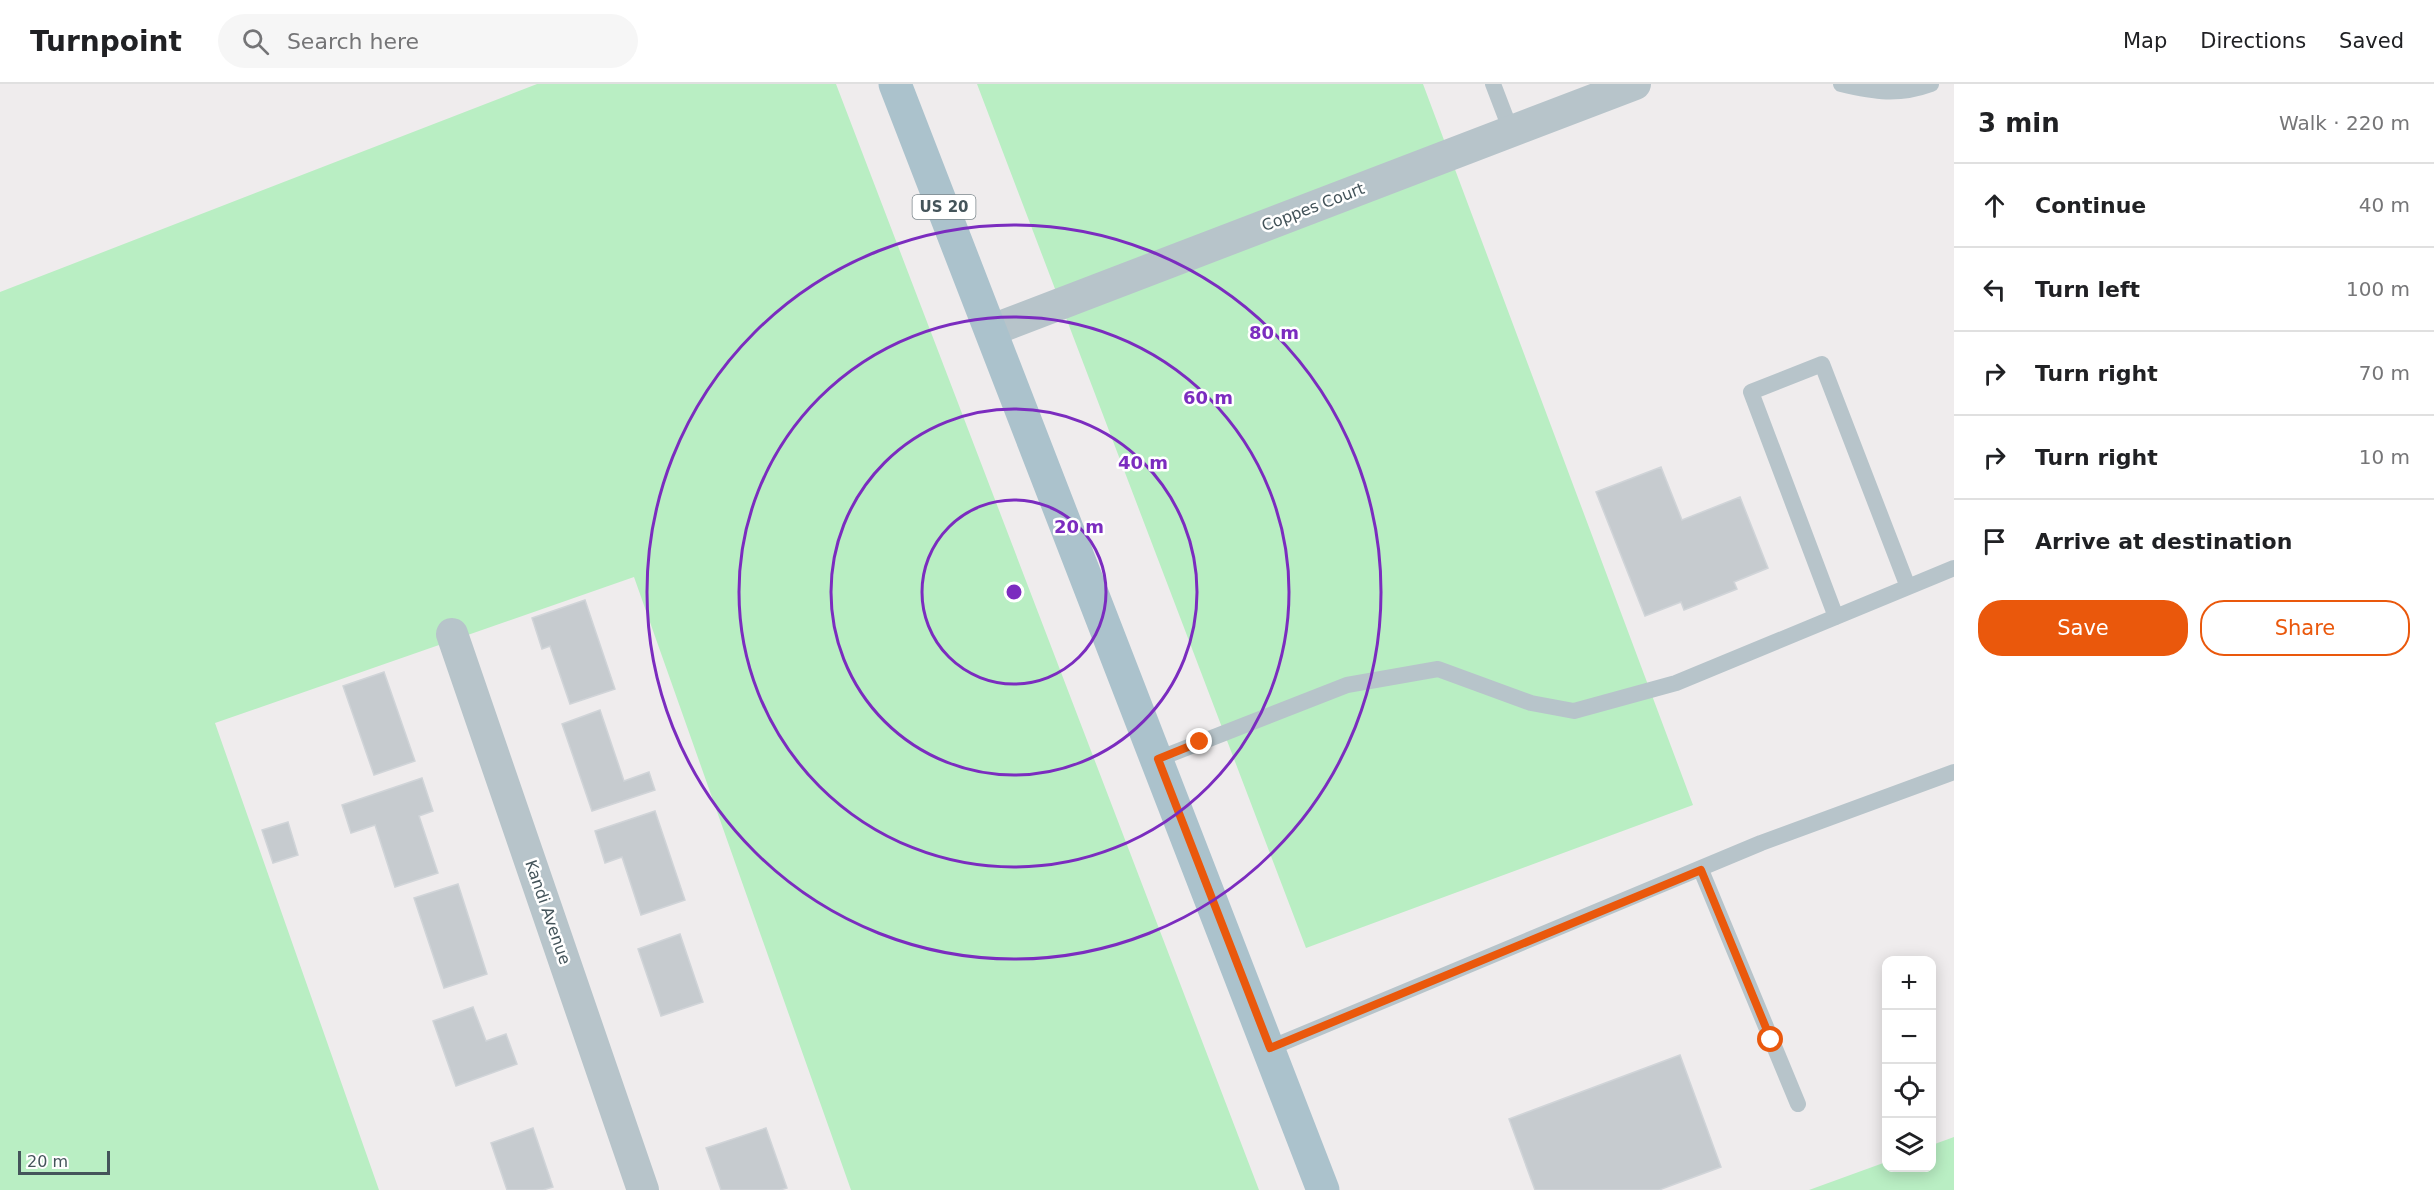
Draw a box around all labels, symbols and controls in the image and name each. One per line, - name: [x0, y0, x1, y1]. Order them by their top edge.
- search box: [218, 14, 638, 68]
- text: Turnpoint: [30, 25, 182, 58]
- icon: search: [239, 25, 272, 58]
- text: Search here: [287, 29, 419, 54]
- text: Map: [2123, 29, 2167, 53]
- text: Directions: [2200, 29, 2306, 53]
- text: Saved: [2339, 29, 2404, 53]
- text: 3 min: [1978, 108, 2060, 138]
- text: Walk · 220 m: [2279, 111, 2410, 135]
- street label: Coppes Court: [1259, 179, 1367, 235]
- icon: ahead: [1978, 189, 2011, 222]
- text: Continue: [2035, 193, 2146, 218]
- text: 40 m: [2359, 193, 2410, 217]
- road number: US 20: [912, 195, 976, 219]
- icon: left: [1978, 273, 2011, 306]
- text: Turn left: [2035, 277, 2140, 302]
- text: 100 m: [2346, 277, 2410, 301]
- text: 80 m: [1249, 322, 1299, 343]
- icon: right: [1978, 357, 2011, 390]
- text: Turn right: [2035, 361, 2158, 386]
- text: 70 m: [2359, 361, 2410, 385]
- text: 60 m: [1183, 387, 1233, 408]
- icon: right: [1978, 441, 2011, 474]
- text: Turn right: [2035, 445, 2158, 470]
- text: 10 m: [2359, 445, 2410, 469]
- text: 40 m: [1118, 452, 1168, 473]
- text: 20 m: [1054, 516, 1104, 537]
- icon: arrive: [1978, 525, 2011, 558]
- text: Arrive at destination: [2035, 529, 2292, 554]
- centre of rings: [1004, 582, 1024, 602]
- button: Save: [1978, 600, 2188, 656]
- button: Share: [2200, 600, 2410, 656]
- route end: [1186, 728, 1212, 754]
- street label: Kandi Avenue: [521, 857, 575, 967]
- map controls: [1882, 956, 1936, 1172]
- button: +: [1882, 956, 1936, 1010]
- button: −: [1882, 1010, 1936, 1064]
- route start: [1757, 1026, 1783, 1052]
- button: locate: [1882, 1064, 1936, 1118]
- button: layers: [1882, 1118, 1936, 1172]
- scale bar: [18, 1148, 110, 1176]
- text: 20 m: [27, 1152, 68, 1171]

